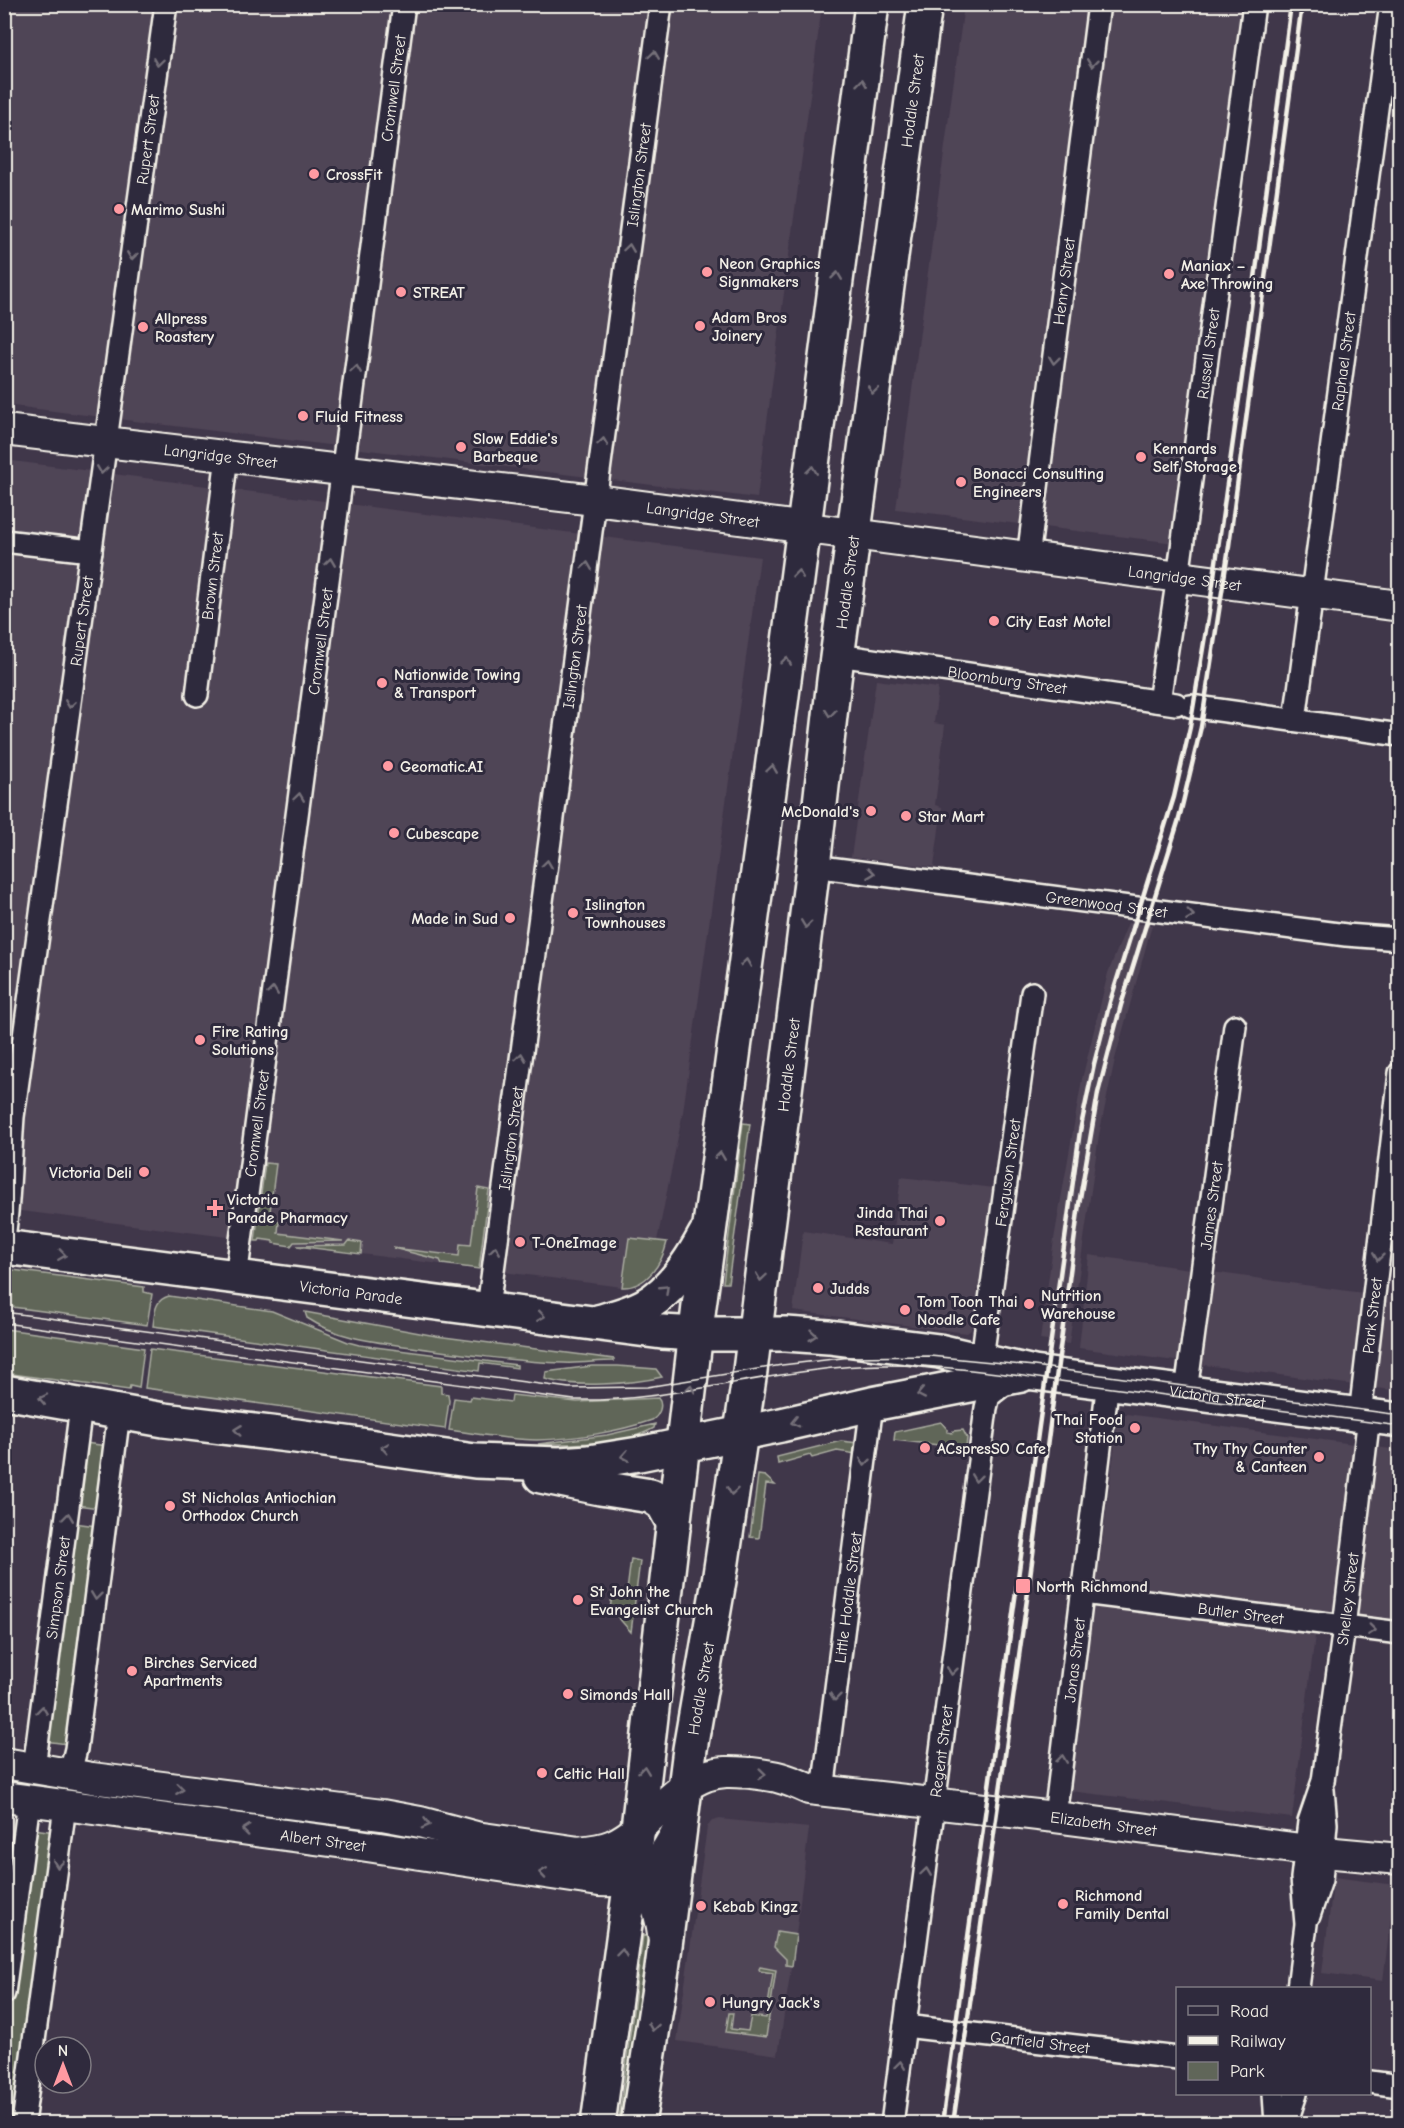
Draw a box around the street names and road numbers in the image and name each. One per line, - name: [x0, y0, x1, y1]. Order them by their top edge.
- street label: Cromwell Street: [378, 34, 410, 143]
- street label: Hoddle Street: [898, 53, 928, 149]
- street label: Rupert Street: [133, 93, 164, 186]
- street label: Islington Street: [624, 122, 655, 228]
- street label: Henry Street: [1050, 236, 1079, 326]
- street label: Russell Street: [1194, 307, 1224, 400]
- street label: Raphael Street: [1329, 310, 1360, 412]
- street label: Langridge Street: [163, 441, 278, 472]
- street label: Langridge Street: [645, 499, 761, 532]
- street label: Brown Street: [199, 531, 227, 621]
- street label: Hoddle Street: [833, 534, 863, 630]
- street label: Langridge Street: [1127, 562, 1243, 595]
- street label: Rupert Street: [67, 575, 97, 667]
- street label: Cromwell Street: [305, 587, 337, 696]
- street label: Islington Street: [560, 604, 591, 710]
- street label: Bloomburg Street: [946, 663, 1068, 698]
- street label: Greenwood Street: [1044, 888, 1169, 922]
- street label: Hoddle Street: [774, 1017, 804, 1113]
- street label: Cromwell Street: [241, 1069, 273, 1178]
- street label: Islington Street: [496, 1085, 527, 1192]
- street label: Ferguson Street: [992, 1117, 1025, 1228]
- street label: James Street: [1197, 1160, 1227, 1251]
- street label: Victoria Parade: [298, 1277, 403, 1308]
- street label: Park Street: [1359, 1277, 1386, 1355]
- street label: Victoria Street: [1168, 1382, 1267, 1413]
- street label: Little Hoddle Street: [831, 1531, 866, 1664]
- street label: Simpson Street: [43, 1535, 74, 1640]
- street label: Shelley Street: [1334, 1551, 1363, 1647]
- street label: Butler Street: [1197, 1600, 1285, 1628]
- street label: Jonas Street: [1061, 1617, 1089, 1704]
- street label: Hoddle Street: [685, 1640, 718, 1737]
- street label: Regent Street: [927, 1704, 957, 1799]
- street label: Elizabeth Street: [1049, 1808, 1158, 1840]
- street label: Albert Street: [279, 1826, 367, 1856]
- street label: Garfield Street: [989, 2028, 1091, 2058]

